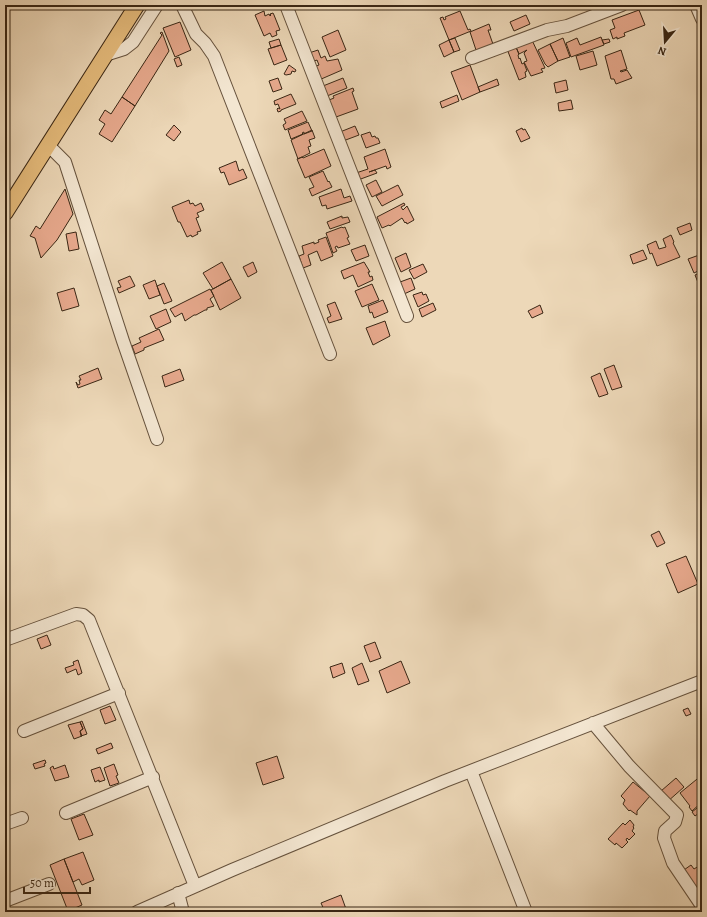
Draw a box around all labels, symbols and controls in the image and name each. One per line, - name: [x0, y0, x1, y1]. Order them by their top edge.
- north arrow: [645, 22, 685, 62]
- text: N: [656, 43, 668, 59]
- scale bar: [24, 869, 90, 895]
- text: 50 m: [30, 875, 54, 891]

